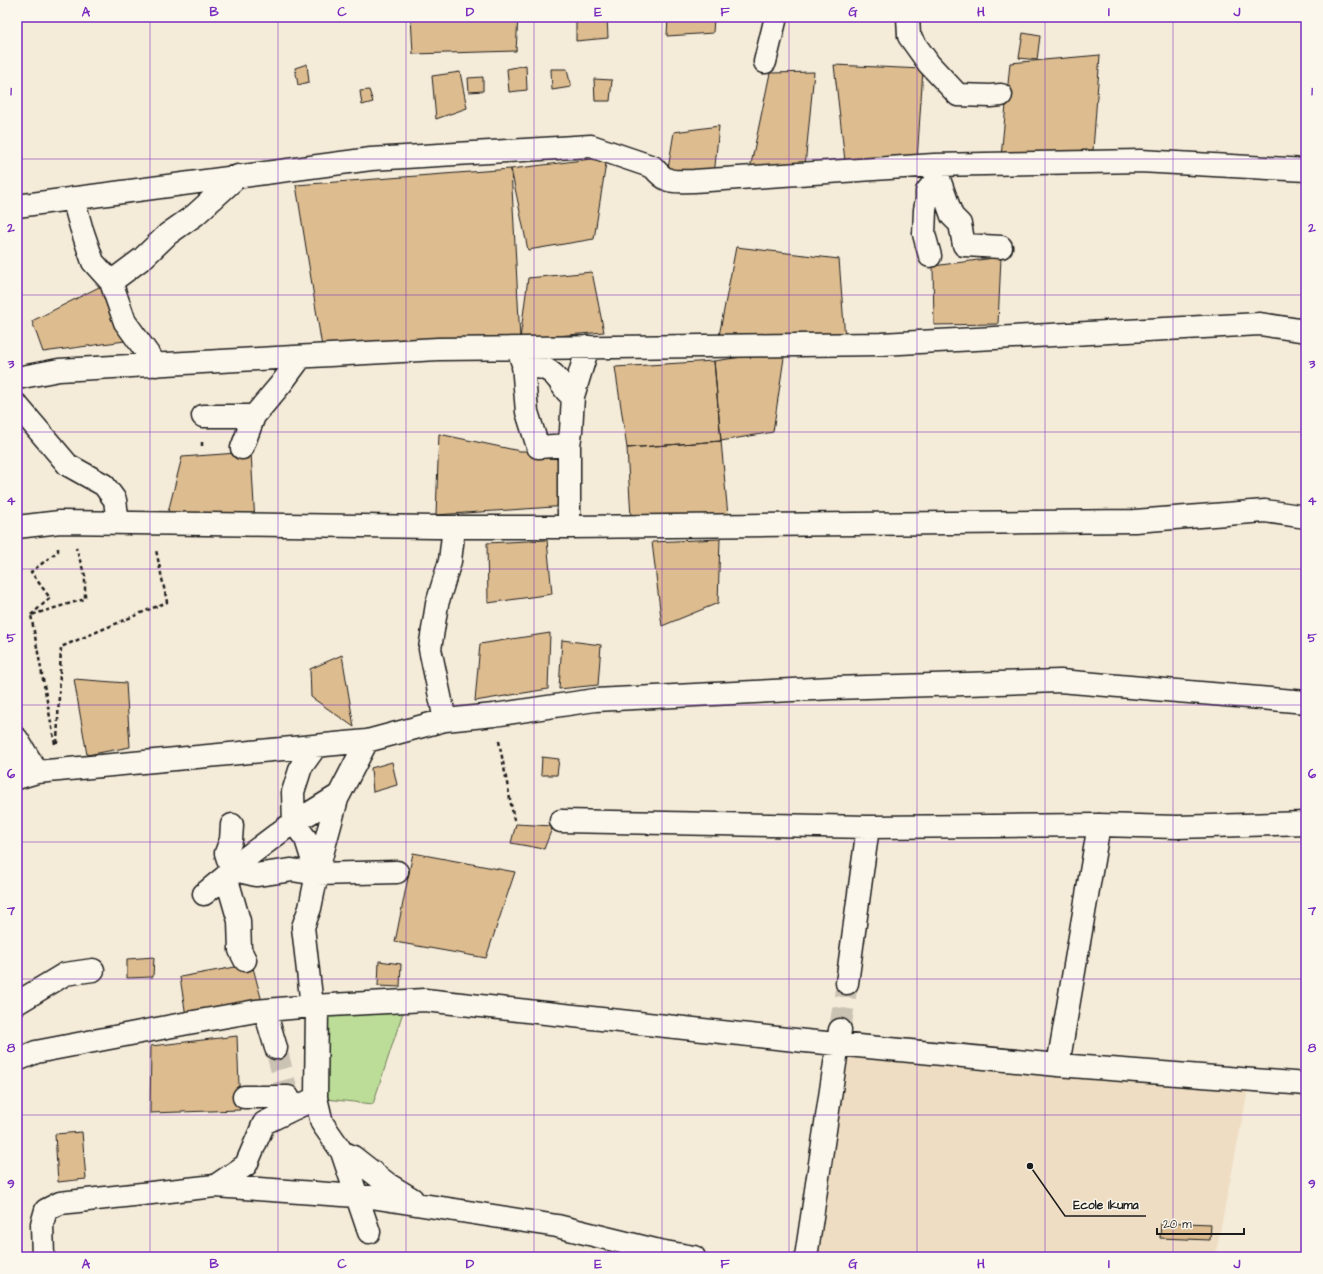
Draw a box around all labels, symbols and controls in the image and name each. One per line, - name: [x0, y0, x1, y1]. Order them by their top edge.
- text: A: [82, 3, 91, 21]
- text: B: [209, 3, 219, 21]
- text: C: [337, 3, 347, 21]
- text: D: [466, 3, 475, 21]
- text: E: [594, 3, 602, 21]
- text: F: [720, 3, 730, 21]
- text: G: [848, 3, 858, 21]
- text: H: [977, 3, 985, 21]
- text: I: [1108, 3, 1110, 21]
- text: J: [1233, 3, 1241, 21]
- text: 1: [10, 82, 12, 100]
- text: 1: [1311, 82, 1313, 100]
- text: 2: [6, 219, 15, 237]
- text: 2: [1307, 219, 1316, 237]
- text: 3: [7, 355, 15, 373]
- text: 3: [1308, 355, 1316, 373]
- text: 4: [7, 492, 16, 510]
- text: 4: [1308, 492, 1317, 510]
- text: 5: [6, 629, 16, 647]
- text: 5: [1307, 629, 1317, 647]
- text: 6: [7, 765, 16, 783]
- text: 6: [1308, 765, 1317, 783]
- text: 7: [6, 902, 16, 920]
- text: 7: [1307, 902, 1317, 920]
- text: 8: [7, 1039, 16, 1057]
- text: 8: [1308, 1039, 1317, 1057]
- text: 9: [7, 1175, 15, 1193]
- text: 9: [1308, 1175, 1316, 1193]
- callout: Ecole Ikuma: [1065, 1192, 1146, 1216]
- text: Ecole Ikuma: [1073, 1197, 1140, 1214]
- scale bar: [1157, 1210, 1244, 1236]
- text: 20 m: [1163, 1216, 1192, 1233]
- text: A: [82, 1255, 91, 1273]
- text: B: [209, 1255, 219, 1273]
- text: C: [337, 1255, 347, 1273]
- text: D: [466, 1255, 475, 1273]
- text: E: [594, 1255, 602, 1273]
- text: F: [720, 1255, 730, 1273]
- text: G: [848, 1255, 858, 1273]
- text: H: [977, 1255, 985, 1273]
- text: I: [1108, 1255, 1110, 1273]
- text: J: [1233, 1255, 1241, 1273]

